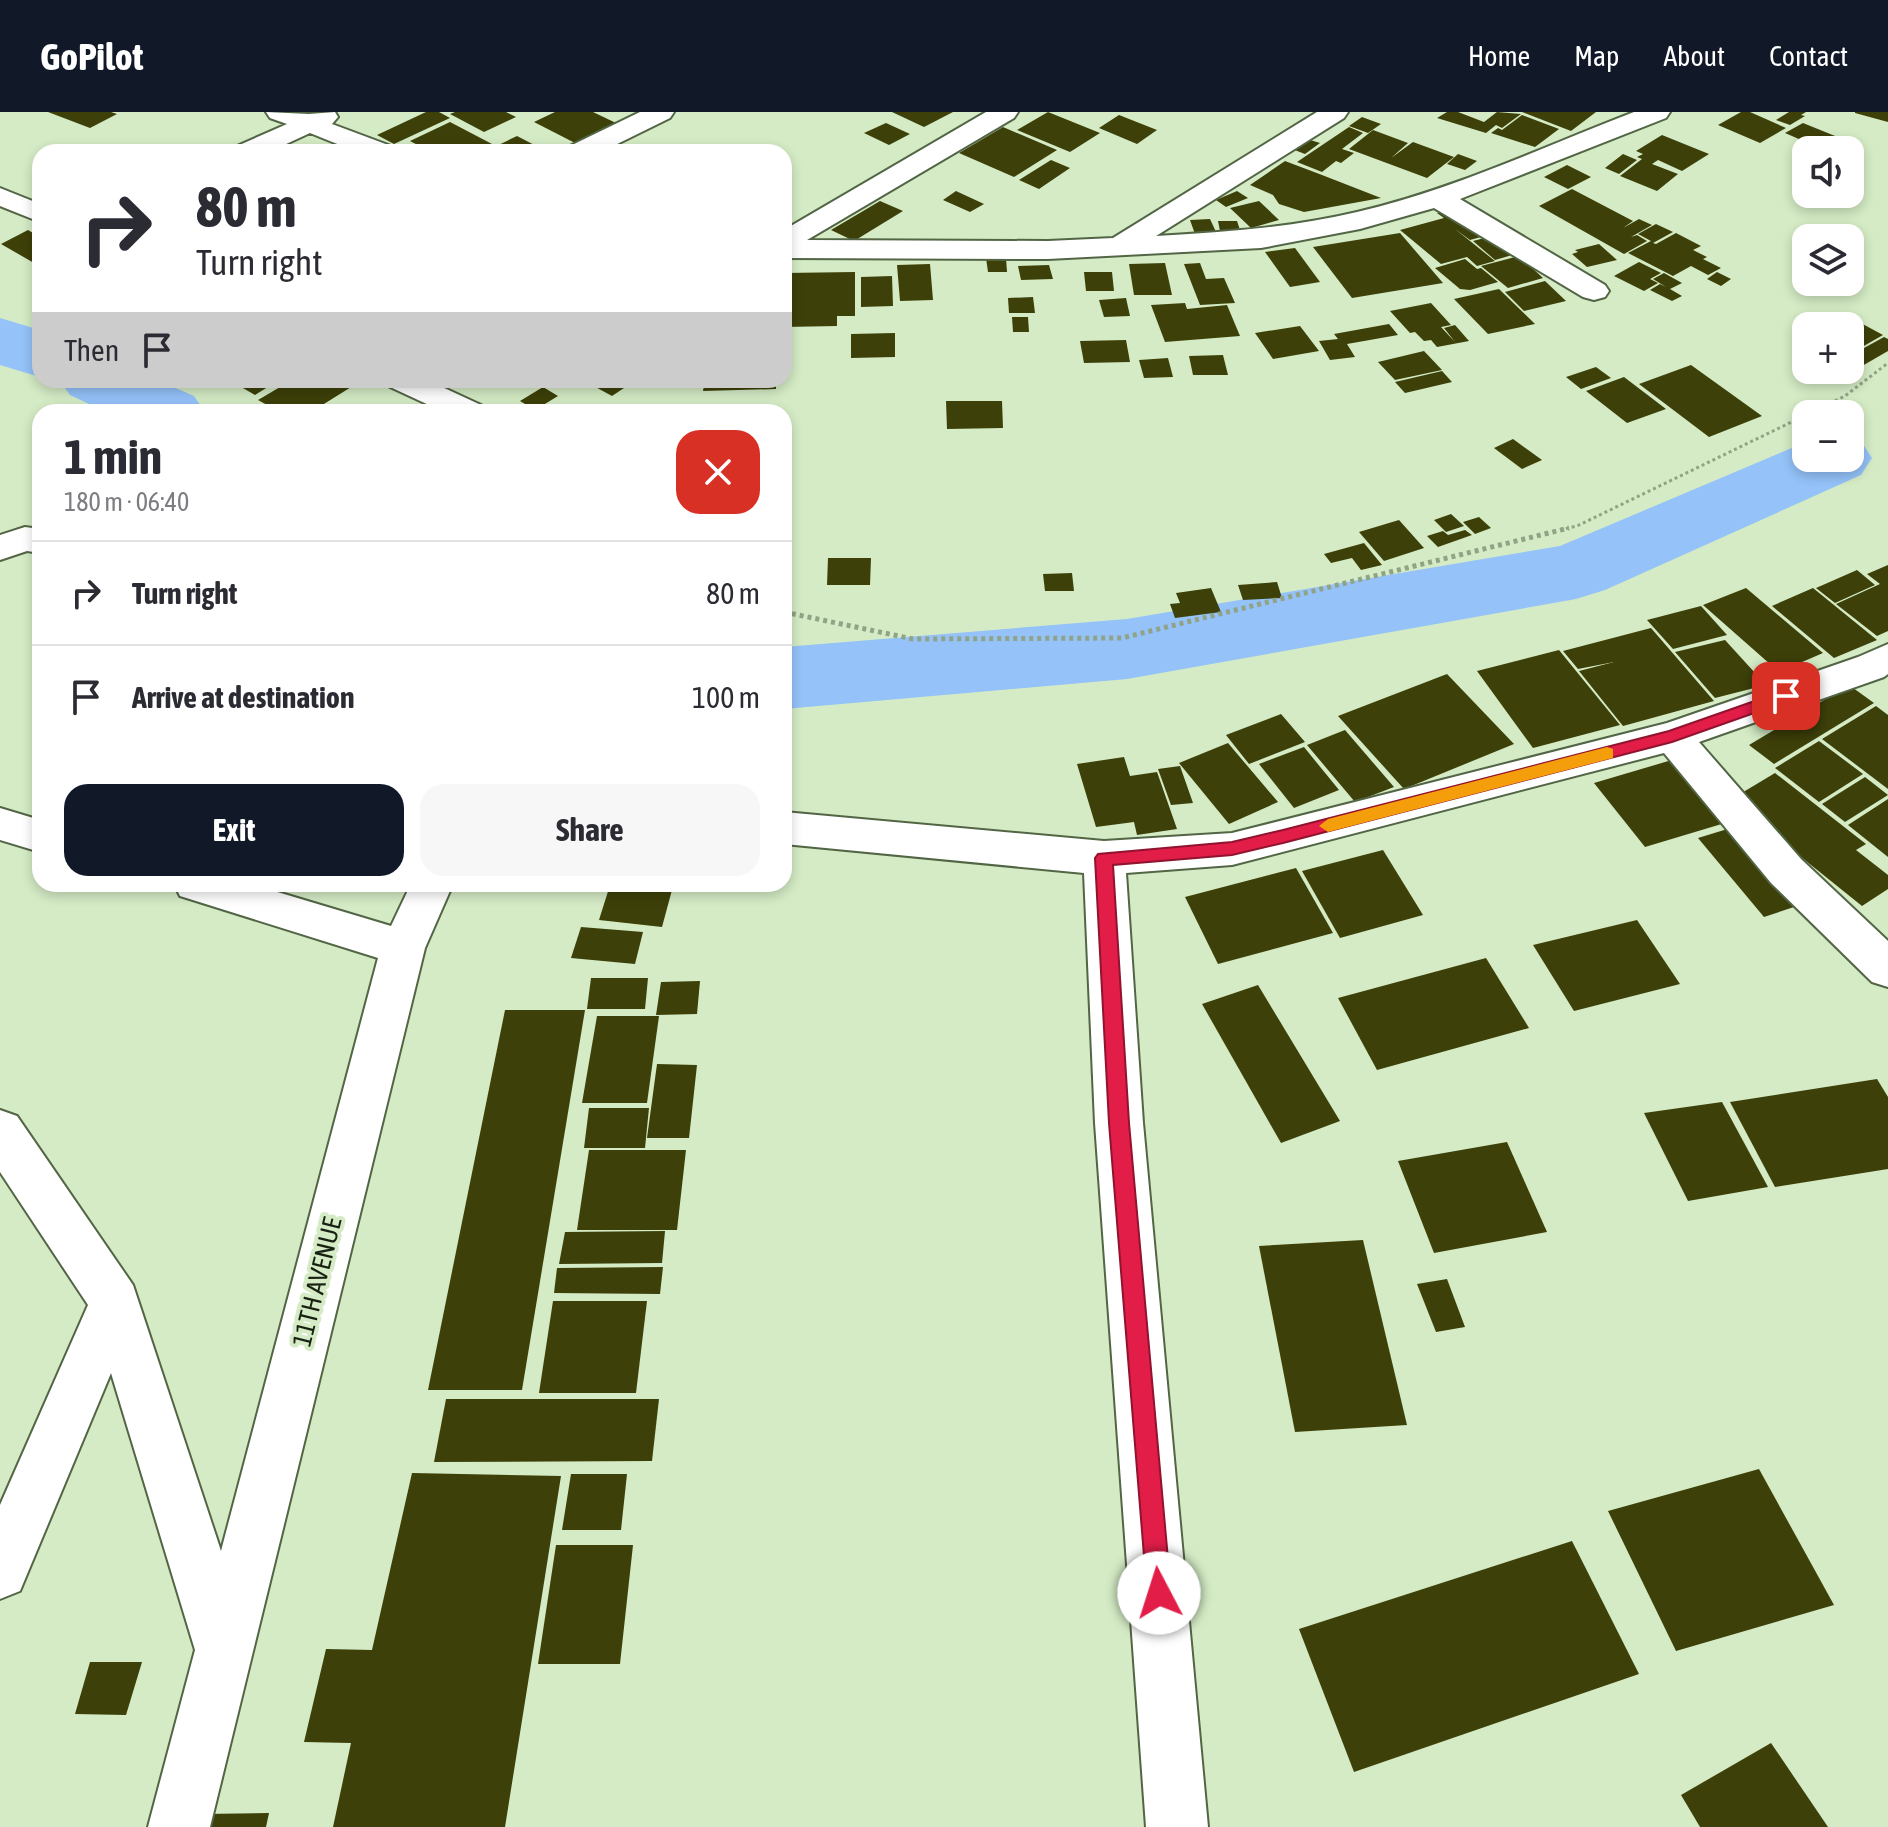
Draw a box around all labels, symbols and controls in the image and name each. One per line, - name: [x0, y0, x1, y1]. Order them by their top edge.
- text: GoPilot: [40, 35, 143, 78]
- text: Home: [1468, 40, 1530, 72]
- text: Map: [1574, 40, 1619, 72]
- text: About: [1663, 40, 1725, 72]
- text: Contact: [1769, 40, 1848, 72]
- map controls: [1792, 136, 1864, 472]
- button: sound: [1792, 136, 1864, 208]
- text: 80 m: [196, 175, 297, 239]
- icon: right: [64, 176, 168, 280]
- button: layers: [1792, 224, 1864, 296]
- text: Turn right: [196, 241, 323, 283]
- button: +: [1792, 312, 1864, 384]
- icon: arrive: [135, 328, 179, 372]
- text: Then: [64, 333, 119, 367]
- button: −: [1792, 400, 1864, 472]
- text: 1 min: [64, 429, 162, 484]
- button: close: [676, 430, 760, 514]
- text: 180 m · 06:40: [64, 487, 189, 517]
- icon: right: [64, 571, 108, 615]
- text: Turn right: [132, 576, 238, 610]
- text: 80 m: [706, 576, 760, 610]
- pin: [1752, 662, 1820, 730]
- icon: arrive: [1764, 674, 1808, 718]
- icon: arrive: [64, 675, 108, 719]
- text: Arrive at destination: [132, 680, 354, 714]
- text: 100 m: [692, 680, 760, 714]
- button: Exit: [64, 784, 404, 876]
- button: Share: [420, 784, 760, 876]
- street label: 11TH AVENUE: [286, 1214, 348, 1350]
- position arrow: [1117, 1551, 1201, 1635]

